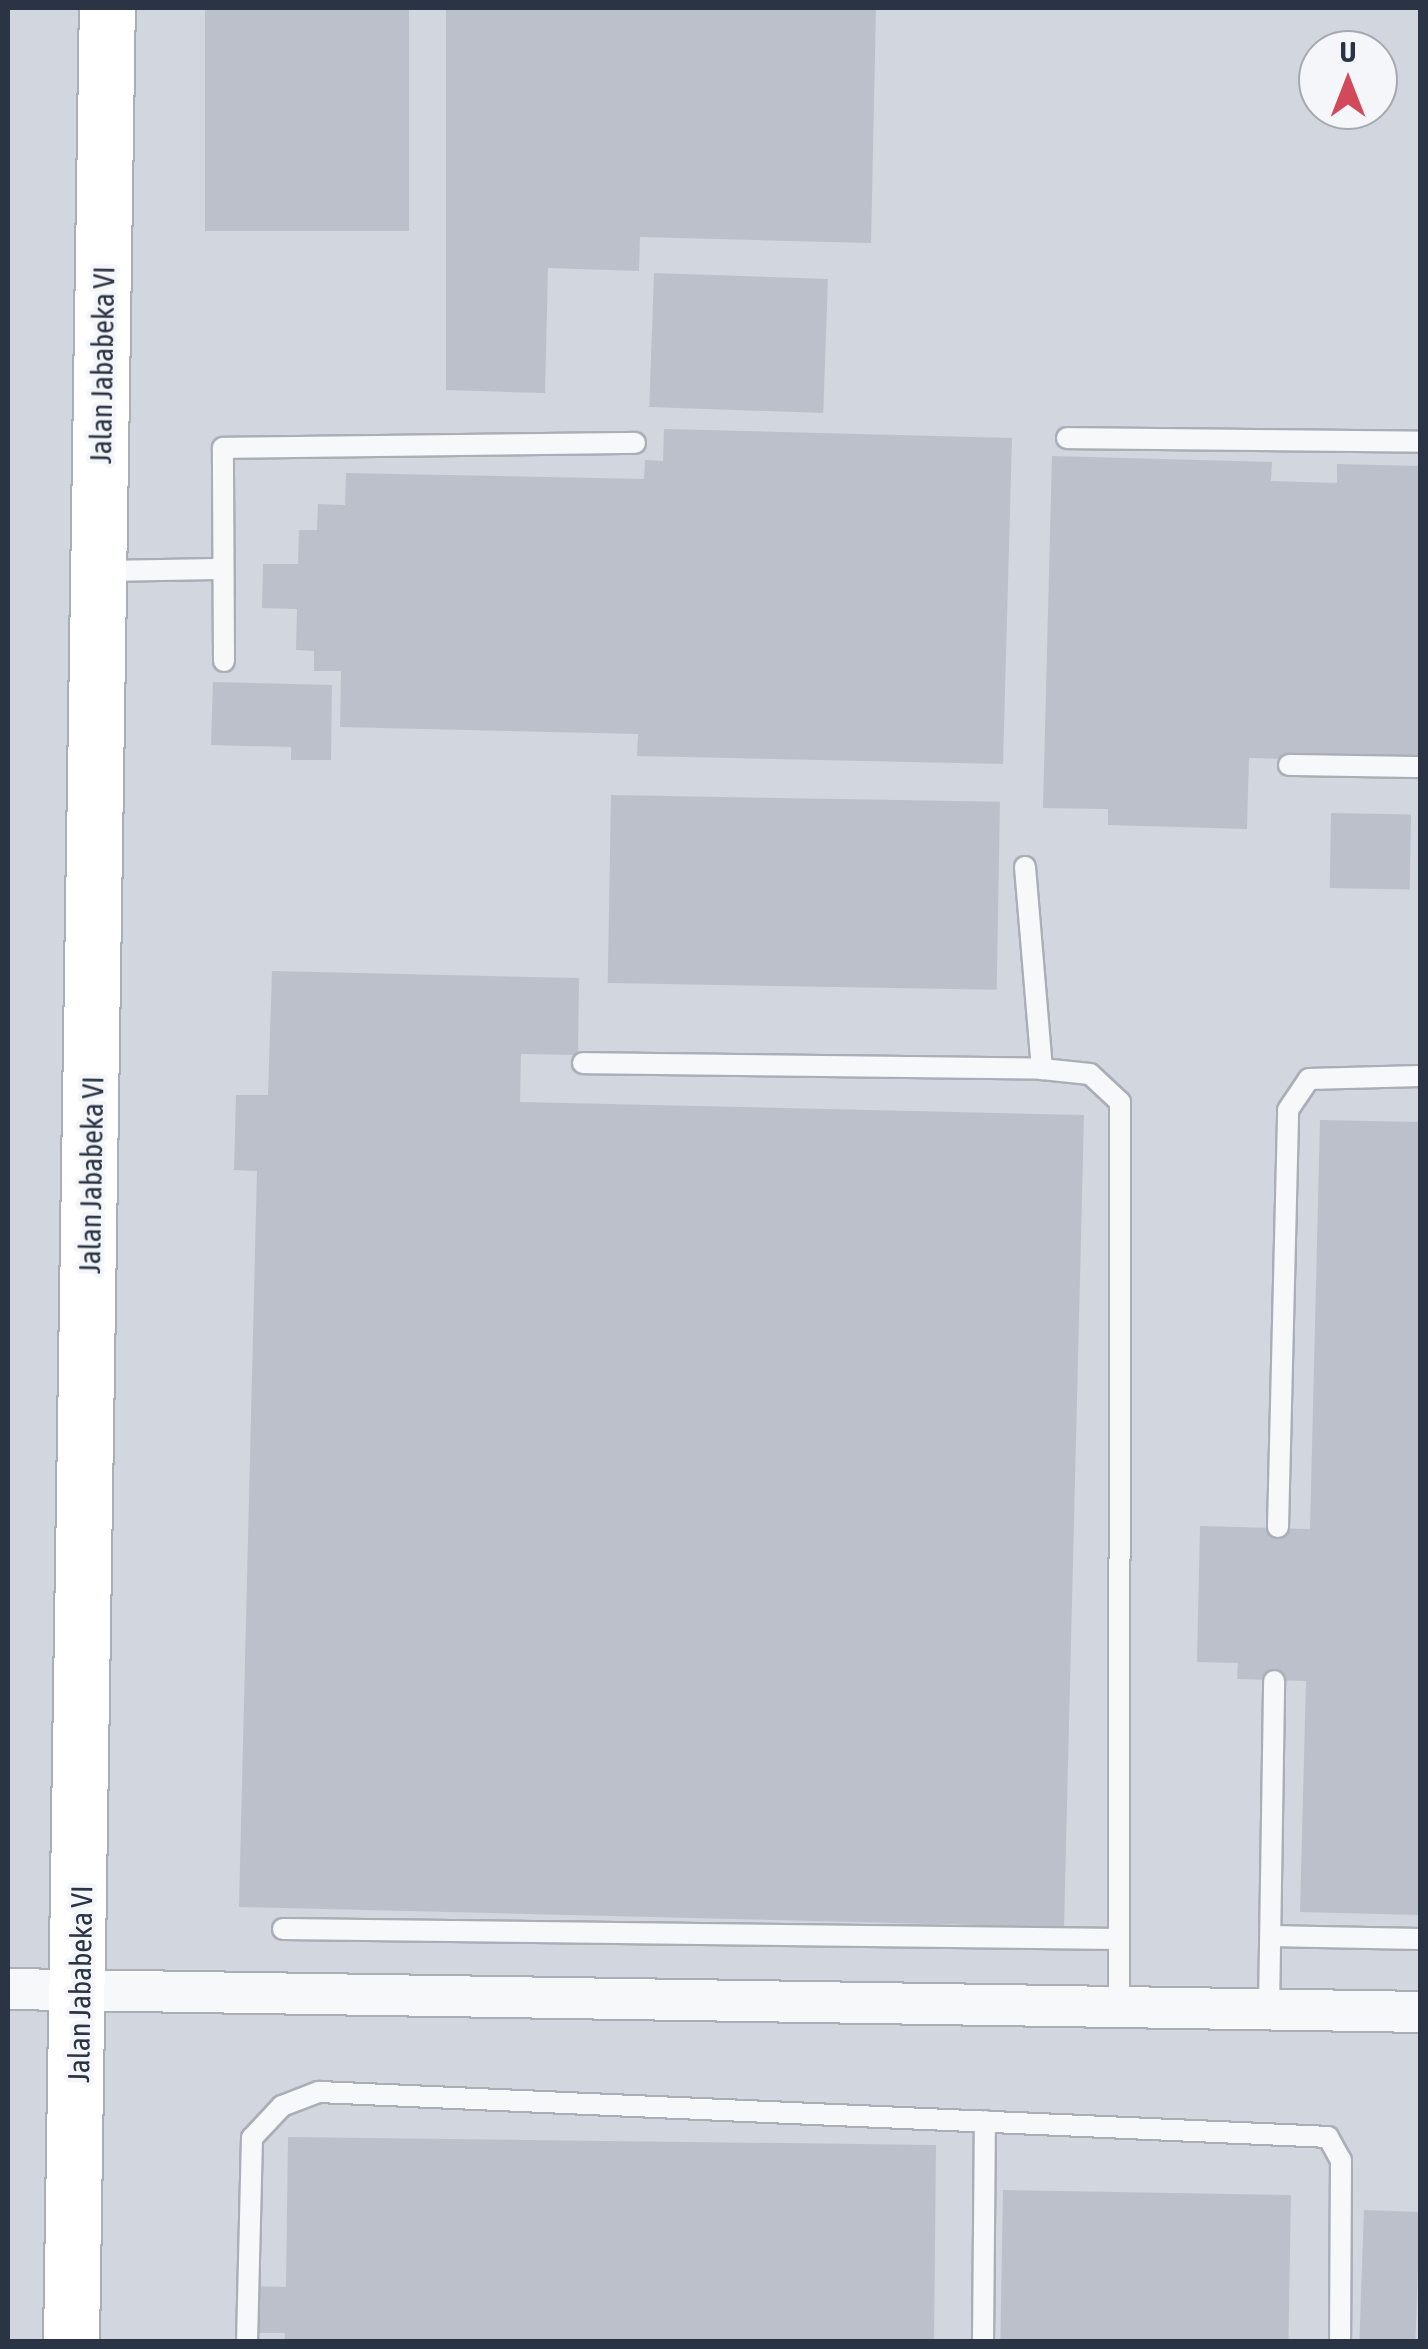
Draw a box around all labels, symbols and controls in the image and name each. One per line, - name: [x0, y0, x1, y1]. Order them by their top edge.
- north arrow: [1298, 30, 1398, 130]
- text: U: [1340, 36, 1356, 68]
- street label: Jalan Jababeka VI: [82, 266, 122, 464]
- street label: Jalan Jababeka VI: [71, 1076, 111, 1274]
- street label: Jalan Jababeka VI: [60, 1885, 100, 2083]

